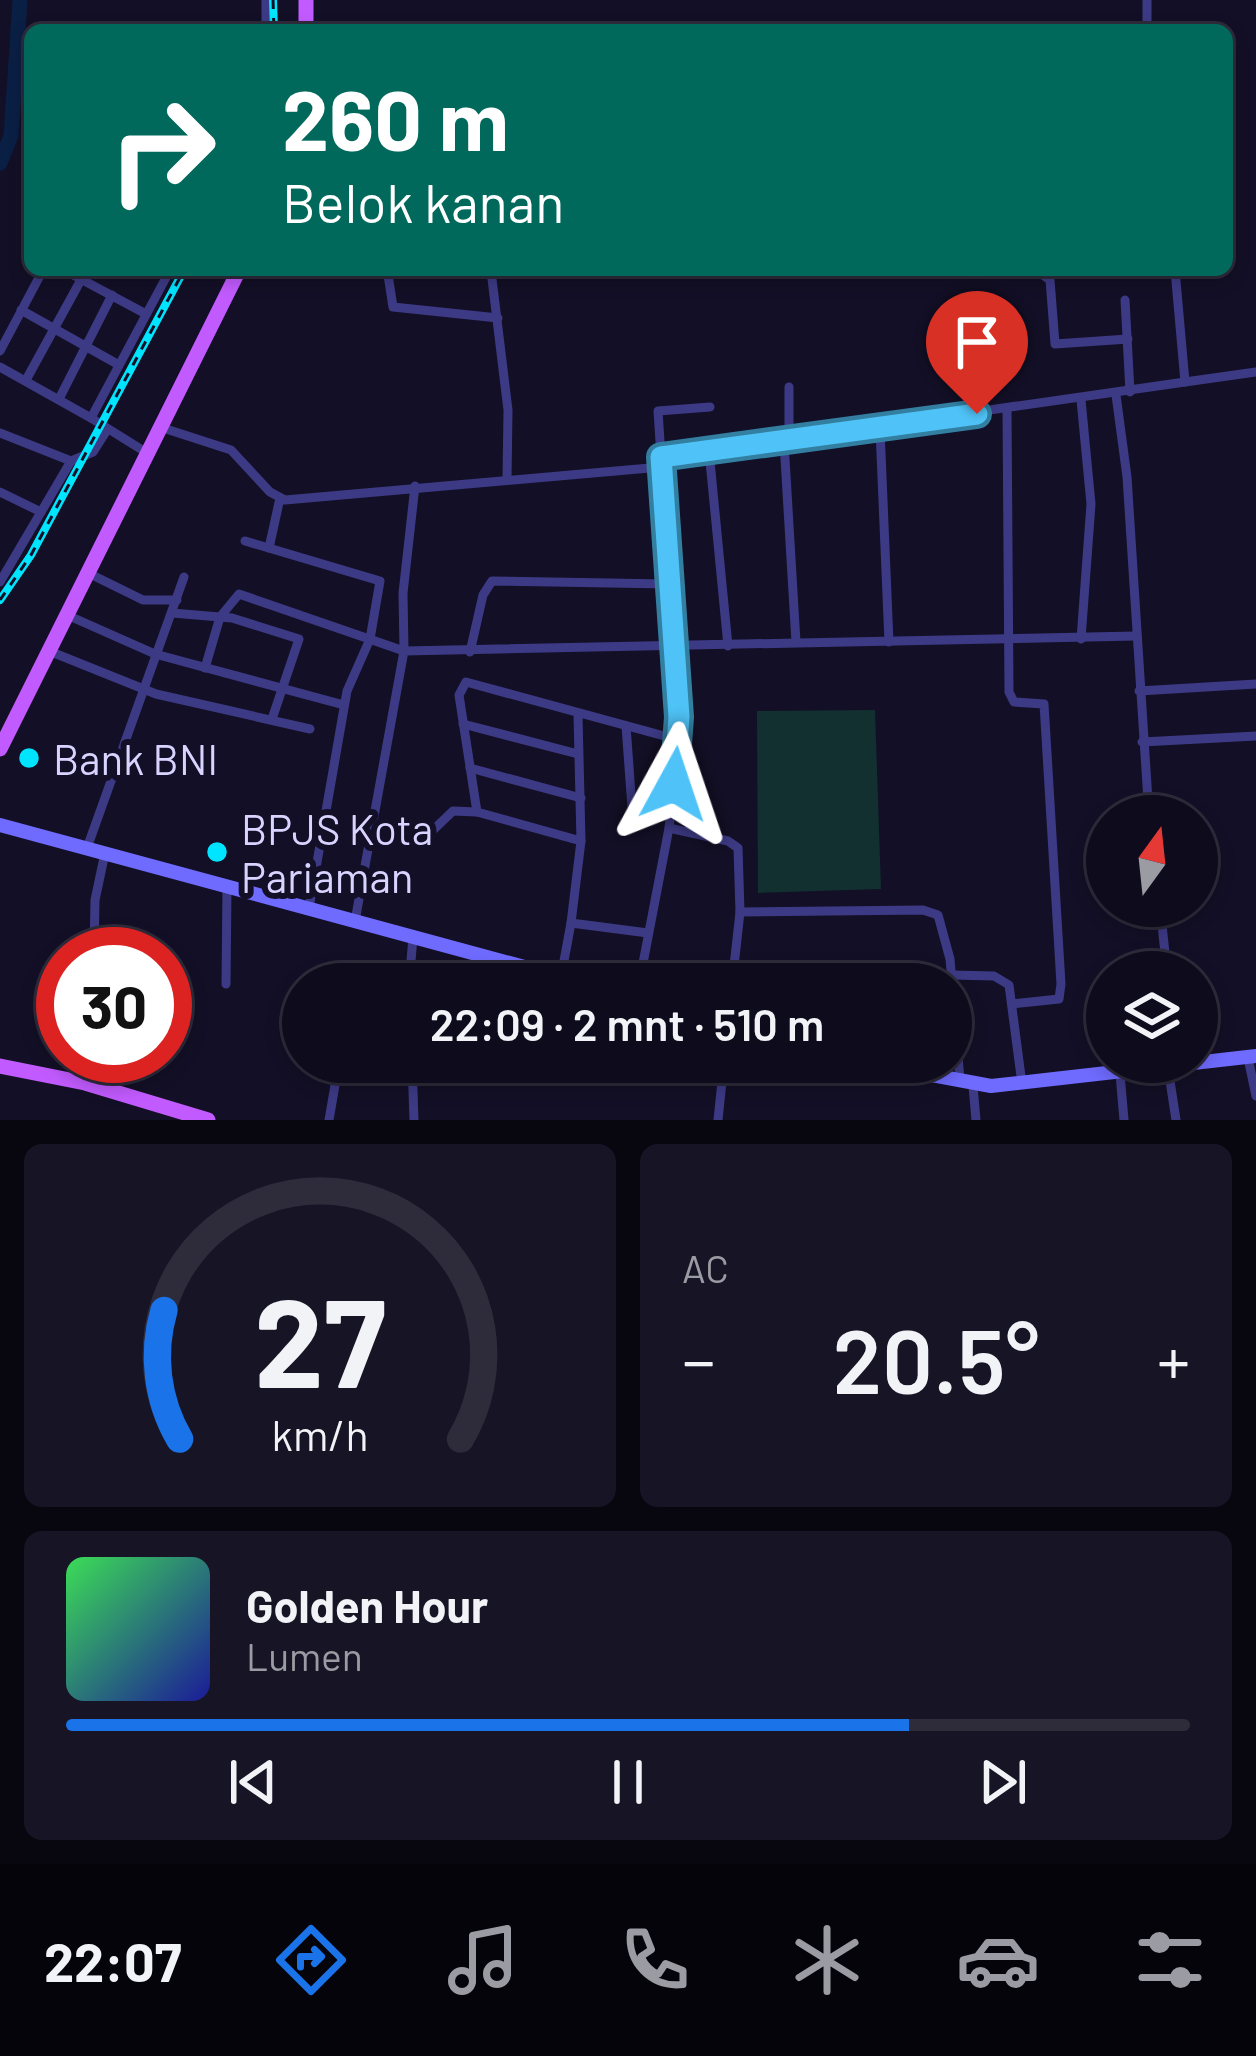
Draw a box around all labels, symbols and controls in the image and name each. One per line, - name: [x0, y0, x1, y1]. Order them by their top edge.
- text: 260 m: [282, 67, 509, 168]
- icon: right: [84, 72, 240, 228]
- text: Belok kanan: [282, 169, 564, 234]
- pin: [926, 291, 1028, 414]
- icon: arrive: [944, 309, 1010, 375]
- position arrow: [611, 721, 737, 847]
- place label: Bank BNI: [53, 733, 218, 783]
- marker: Bank BNI: [16, 745, 42, 771]
- north arrow: [1086, 795, 1218, 927]
- map controls: [1086, 795, 1218, 1083]
- place label: BPJS Kota Pariaman: [241, 803, 433, 901]
- marker: BPJS Kota Pariaman: [204, 839, 230, 865]
- speed limit sign: 30: [36, 927, 192, 1083]
- button: layers: [1086, 951, 1218, 1083]
- text: 22:09 · 2 mnt · 510 m: [430, 996, 824, 1050]
- text: AC: [682, 1244, 729, 1291]
- text: 27: [254, 1263, 386, 1413]
- text: 20.5°: [833, 1304, 1040, 1412]
- text: −: [682, 1319, 715, 1398]
- text: +: [1157, 1319, 1190, 1398]
- text: km/h: [271, 1407, 369, 1459]
- text: Golden Hour: [246, 1578, 488, 1632]
- text: Lumen: [246, 1632, 363, 1679]
- icon: previous: [220, 1749, 286, 1815]
- icon: pause: [595, 1749, 661, 1815]
- icon: next: [970, 1749, 1036, 1815]
- icon: directions: [269, 1918, 353, 2002]
- icon: music: [441, 1918, 525, 2002]
- icon: phone: [613, 1918, 697, 2002]
- icon: climate: [785, 1918, 869, 2002]
- icon: car: [956, 1918, 1040, 2002]
- icon: filters: [1128, 1918, 1212, 2002]
- text: 22:07: [44, 1928, 182, 1993]

